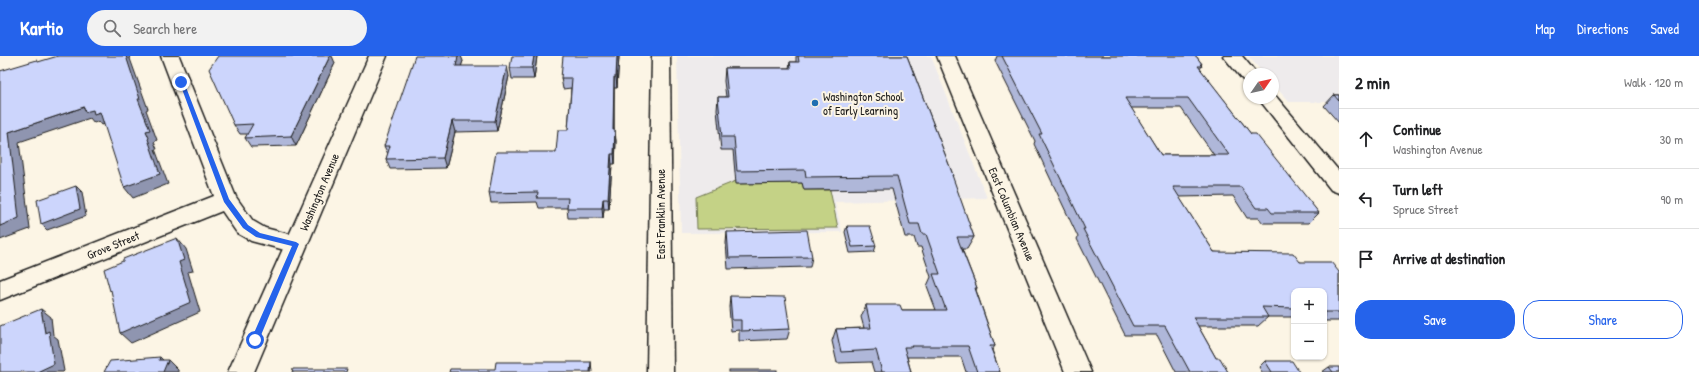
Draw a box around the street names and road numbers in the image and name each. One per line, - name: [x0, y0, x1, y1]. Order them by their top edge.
- street label: Washington Avenue: [295, 150, 343, 233]
- street label: East Columbian Avenue: [985, 165, 1039, 264]
- street label: East Franklin Avenue: [652, 169, 669, 259]
- street label: Grove Street: [84, 226, 143, 263]

